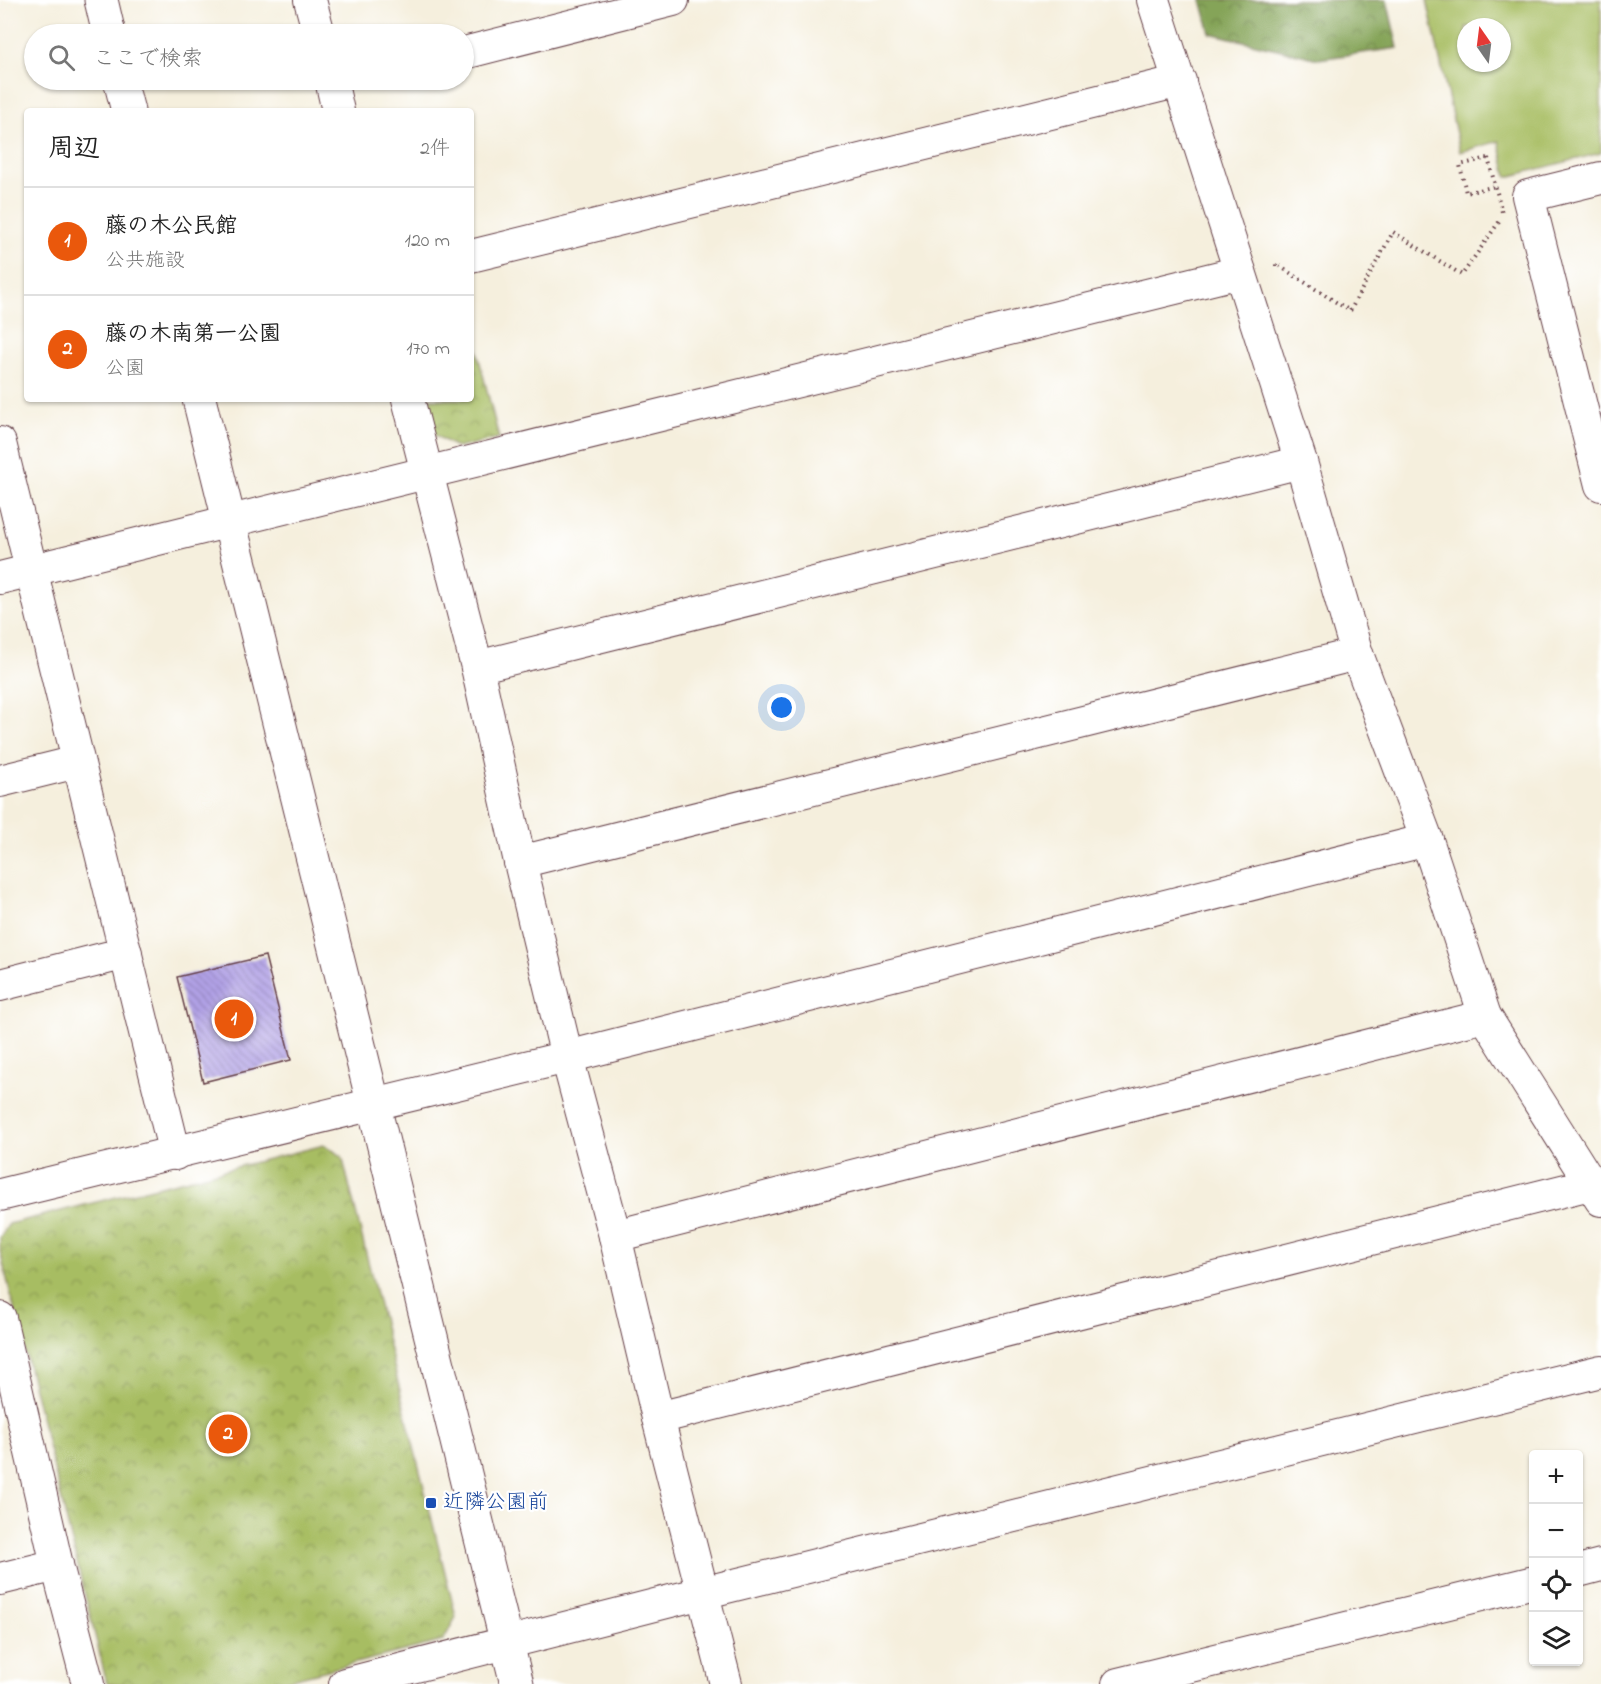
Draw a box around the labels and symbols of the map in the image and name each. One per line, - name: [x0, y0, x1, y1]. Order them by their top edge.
- north arrow: [1457, 18, 1511, 72]
- your location: [767, 693, 796, 722]
- pin: 1: [214, 996, 254, 1042]
- pin: 2: [208, 1412, 248, 1456]
- place label: 近隣公園前: [443, 1488, 548, 1518]
- marker: 近隣公園前: [424, 1496, 438, 1510]

